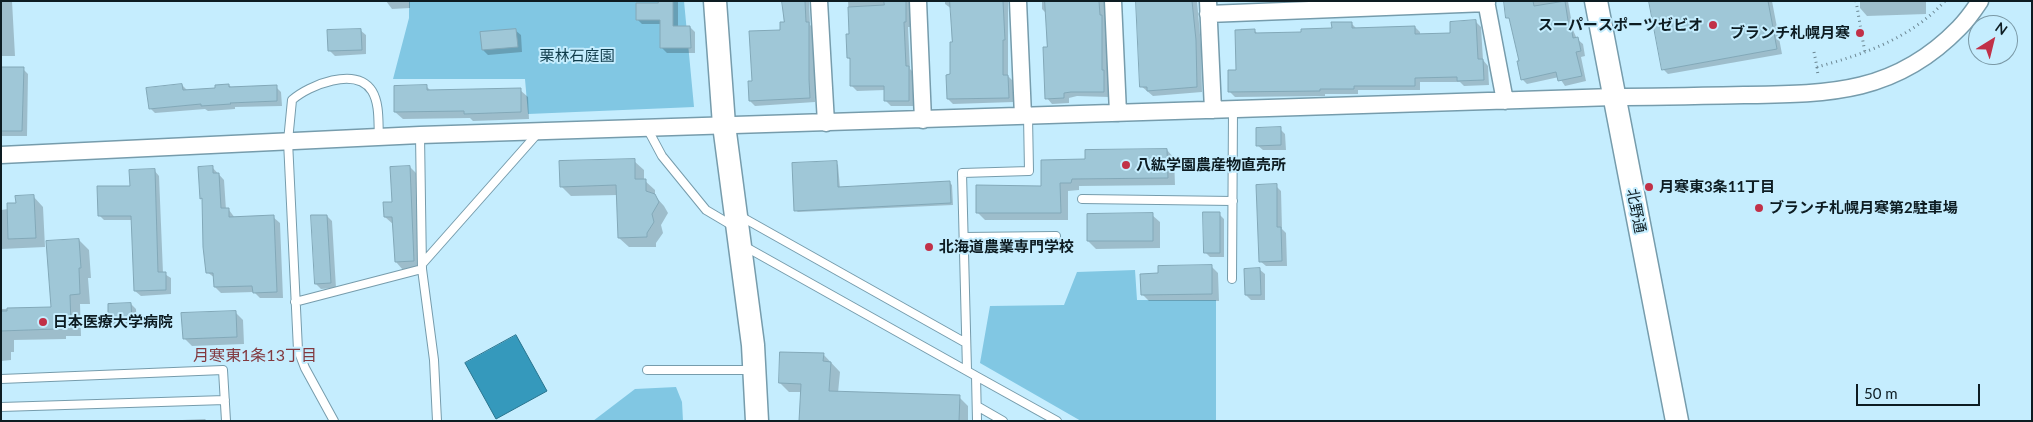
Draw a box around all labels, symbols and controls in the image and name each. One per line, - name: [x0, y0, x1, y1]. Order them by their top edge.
- north arrow: [1968, 15, 2018, 65]
- place label: スーパースポーツゼビオ: [1538, 16, 1703, 34]
- text: N: [1992, 18, 2011, 38]
- marker: スーパースポーツゼビオ: [1707, 19, 1719, 31]
- place label: ブランチ札幌月寒: [1730, 24, 1850, 42]
- marker: ブランチ札幌月寒: [1854, 27, 1866, 39]
- park label: 栗林石庭園: [540, 47, 614, 65]
- place label: 八紘学園農産物直売所: [1136, 156, 1286, 174]
- marker: 八紘学園農産物直売所: [1120, 159, 1132, 171]
- place label: 月寒東3条11丁目: [1659, 178, 1775, 196]
- marker: 月寒東3条11丁目: [1643, 181, 1655, 193]
- street label: 北野通: [1623, 187, 1649, 235]
- place label: ブランチ札幌月寒第2駐車場: [1769, 199, 1958, 217]
- marker: ブランチ札幌月寒第2駐車場: [1753, 202, 1765, 214]
- place label: 北海道農業専門学校: [939, 238, 1074, 256]
- marker: 北海道農業専門学校: [923, 241, 935, 253]
- place label: 日本医療大学病院: [53, 313, 173, 331]
- marker: 日本医療大学病院: [37, 316, 49, 328]
- district label: 月寒東1条13丁目: [193, 346, 317, 366]
- scale bar: [1858, 374, 1982, 406]
- text: 50 m: [1864, 384, 1898, 402]

